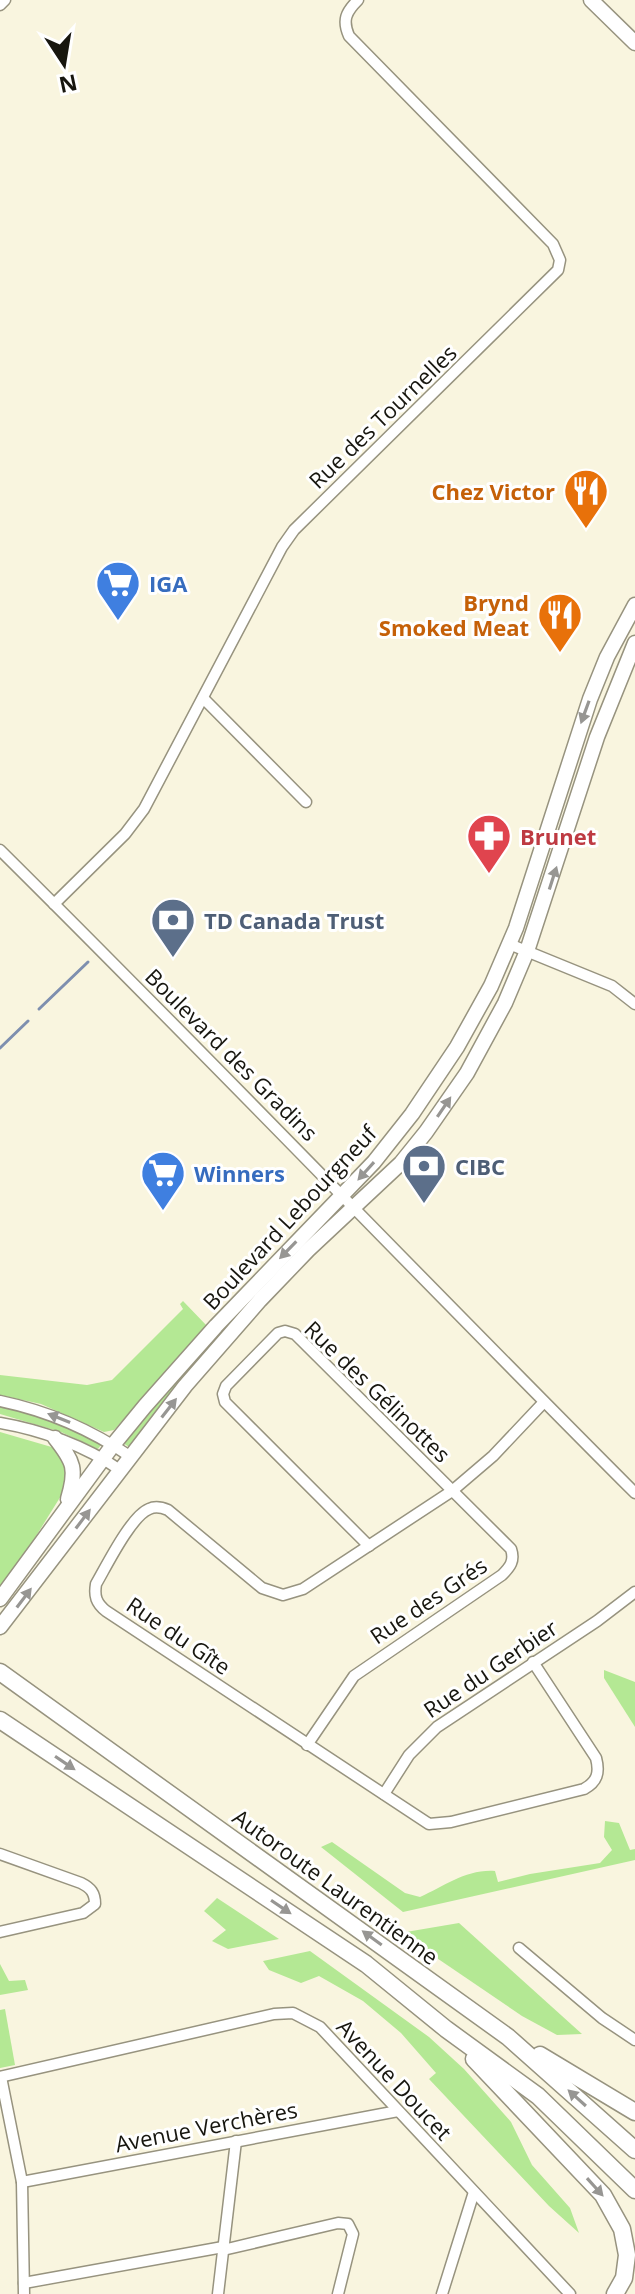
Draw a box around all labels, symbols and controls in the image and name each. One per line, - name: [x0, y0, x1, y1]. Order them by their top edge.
- north arrow: [24, 24, 104, 104]
- text: N: [56, 68, 80, 101]
- street label: Rue des Tournelles: [302, 338, 462, 494]
- restaurant icon: Chez Victor: [562, 467, 610, 530]
- place label: Chez Victor: [432, 476, 555, 506]
- supermarket icon: IGA: [94, 559, 142, 622]
- place label: IGA: [149, 568, 188, 598]
- place label: Brynd Smoked Meat: [379, 587, 529, 642]
- restaurant icon: Brynd Smoked Meat: [536, 591, 584, 654]
- one-way arrow: [578, 701, 591, 725]
- pharmacy icon: Brunet: [465, 812, 513, 875]
- place label: Brunet: [520, 821, 596, 851]
- one-way arrow: [547, 865, 560, 889]
- bank icon: TD Canada Trust: [149, 896, 197, 959]
- place label: TD Canada Trust: [204, 905, 384, 935]
- street label: Boulevard des Gradins: [139, 961, 325, 1147]
- one-way arrow: [436, 1096, 451, 1117]
- street label: Boulevard Lebourgneuf: [196, 1117, 384, 1316]
- bank icon: CIBC: [400, 1142, 448, 1205]
- supermarket icon: Winners: [139, 1149, 187, 1212]
- place label: CIBC: [455, 1151, 505, 1181]
- place label: Winners: [194, 1158, 285, 1188]
- one-way arrow: [357, 1162, 375, 1181]
- one-way arrow: [280, 1240, 298, 1259]
- street label: Rue des Gélinottes: [299, 1314, 457, 1468]
- one-way arrow: [160, 1398, 176, 1418]
- one-way arrow: [47, 1411, 70, 1424]
- one-way arrow: [75, 1509, 91, 1529]
- street label: Rue des Grés: [364, 1550, 492, 1650]
- one-way arrow: [16, 1587, 32, 1609]
- street label: Rue du Gîte: [121, 1589, 237, 1681]
- street label: Rue du Gerbier: [417, 1612, 563, 1724]
- one-way arrow: [54, 1755, 76, 1770]
- street label: Autoroute Laurentienne: [227, 1801, 445, 1971]
- one-way arrow: [271, 1899, 292, 1914]
- one-way arrow: [361, 1931, 382, 1946]
- street label: Avenue Doucet: [331, 2012, 459, 2146]
- one-way arrow: [567, 2089, 586, 2107]
- street label: Avenue Verchères: [112, 2094, 300, 2158]
- one-way arrow: [586, 2178, 604, 2197]

